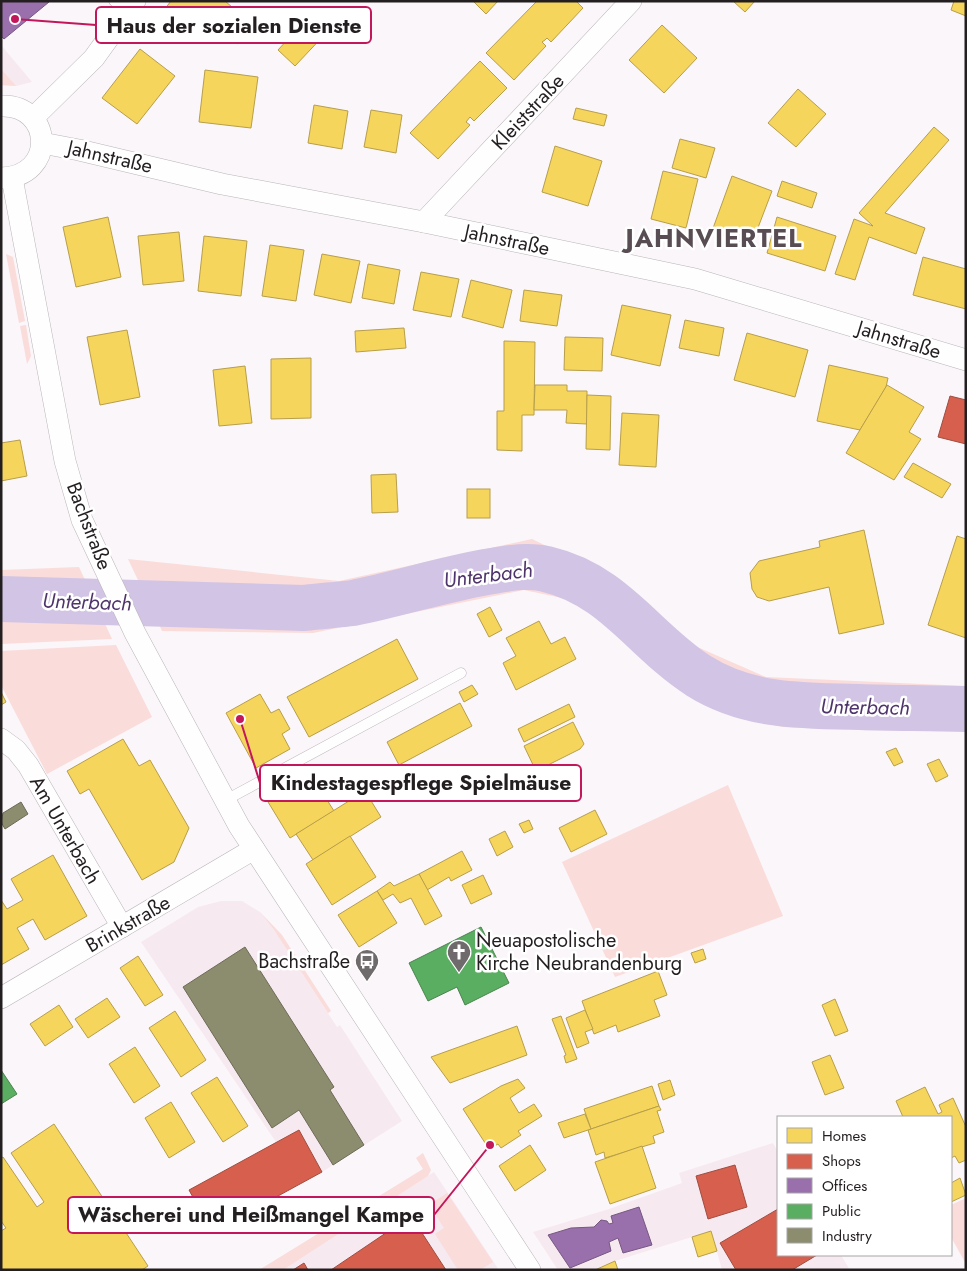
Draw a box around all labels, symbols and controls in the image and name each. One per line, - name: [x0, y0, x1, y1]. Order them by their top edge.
- callout: Haus der sozialen Dienste: [96, 7, 371, 43]
- text: Haus der sozialen Dienste: [106, 11, 362, 41]
- street label: Kleiststraße: [485, 67, 571, 157]
- street label: Jahnstraße: [62, 132, 155, 181]
- street label: Jahnstraße: [459, 216, 552, 263]
- district label: JAHNVIERTEL: [620, 220, 803, 256]
- street label: Jahnstraße: [851, 313, 945, 366]
- street label: Bachstraße: [59, 478, 119, 574]
- water label: Unterbach: [442, 555, 534, 595]
- water label: Unterbach: [42, 585, 132, 619]
- water label: Unterbach: [820, 691, 910, 723]
- callout: Kindestagespflege Spielmäuse: [260, 765, 581, 801]
- text: Kindestagespflege Spielmäuse: [271, 768, 571, 798]
- street label: Am Unterbach: [22, 770, 108, 890]
- street label: Brinkstraße: [80, 888, 176, 960]
- place label: Neuapostolische Kirche Neubrandenburg: [476, 926, 682, 978]
- church icon: Neuapostolische Kirche Neubrandenburg: [446, 939, 472, 973]
- place label: Bachstraße: [258, 947, 350, 976]
- bus stop icon: Bachstraße: [354, 948, 380, 982]
- legend: [777, 1116, 952, 1256]
- text: Homes: [822, 1125, 866, 1147]
- text: Shops: [822, 1150, 861, 1172]
- text: Offices: [822, 1175, 867, 1197]
- callout: Wäscherei und Heißmangel Kampe: [68, 1197, 434, 1233]
- text: Wäscherei und Heißmangel Kampe: [78, 1200, 424, 1230]
- text: Public: [822, 1200, 861, 1222]
- text: Industry: [822, 1225, 872, 1247]

